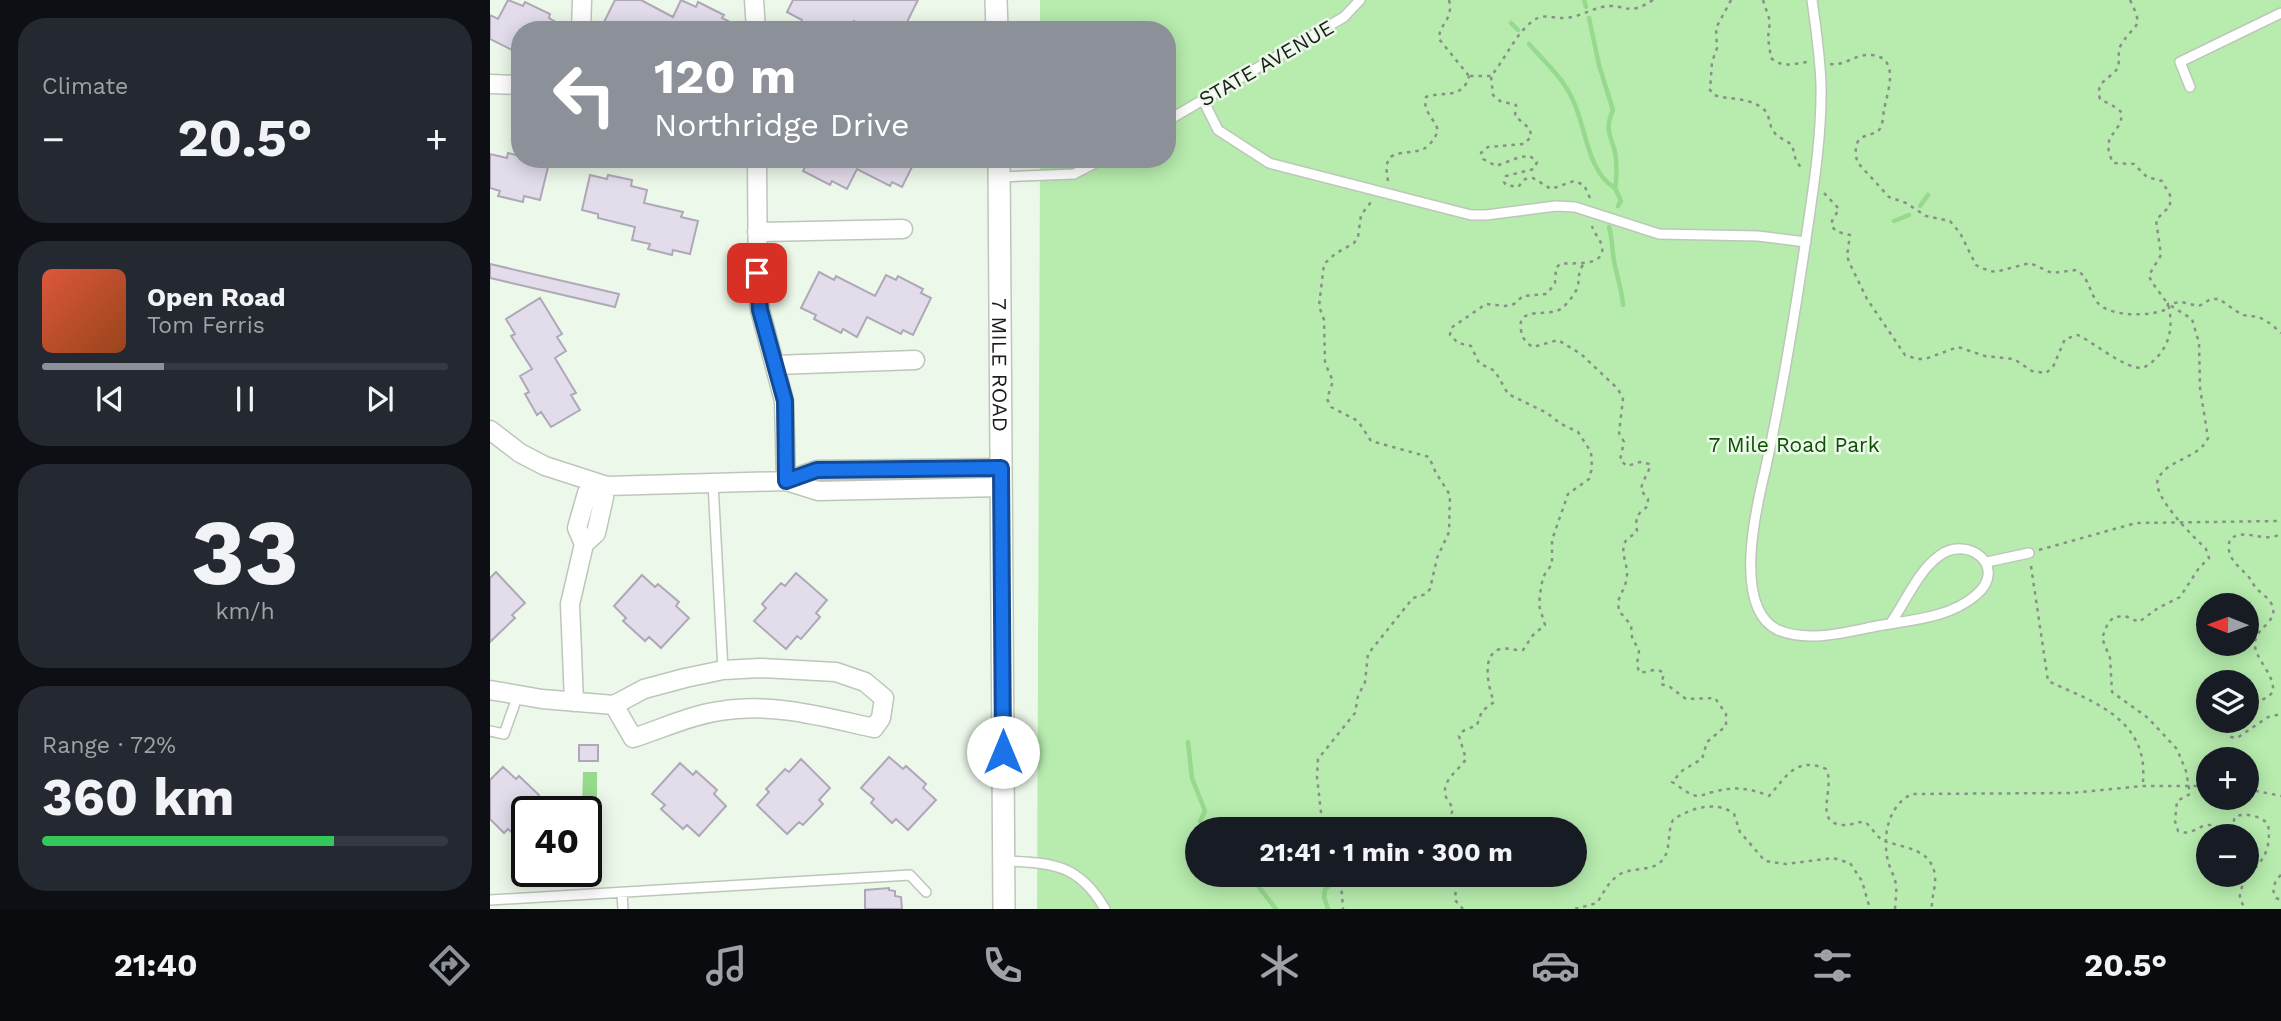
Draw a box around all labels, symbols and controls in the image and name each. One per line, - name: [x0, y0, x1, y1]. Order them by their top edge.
- street label: STATE AVENUE: [1194, 14, 1338, 112]
- text: 120 m: [654, 47, 796, 105]
- icon: left: [539, 49, 630, 140]
- text: Climate: [42, 73, 128, 100]
- text: Northridge Drive: [654, 106, 909, 144]
- text: 20.5°: [177, 108, 313, 169]
- text: −: [42, 117, 65, 161]
- text: +: [425, 117, 448, 161]
- pin: [727, 243, 787, 303]
- icon: arrive: [738, 254, 776, 292]
- text: Open Road: [147, 282, 285, 312]
- street label: 7 MILE ROAD: [987, 298, 1013, 432]
- text: Tom Ferris: [147, 312, 265, 339]
- icon: previous: [91, 380, 129, 418]
- icon: pause: [226, 380, 264, 418]
- icon: next: [361, 380, 399, 418]
- park label: 7 Mile Road Park: [1708, 432, 1880, 457]
- text: 33: [191, 499, 299, 606]
- north arrow: [2196, 593, 2259, 656]
- map controls: [2196, 593, 2259, 887]
- text: km/h: [215, 598, 275, 625]
- button: layers: [2196, 670, 2259, 733]
- position arrow: [966, 715, 1040, 789]
- text: Range · 72%: [42, 732, 176, 759]
- button: +: [2196, 747, 2259, 810]
- text: 360 km: [42, 767, 235, 828]
- speed limit sign: 40: [511, 796, 602, 887]
- button: −: [2196, 824, 2259, 887]
- text: 21:41 · 1 min · 300 m: [1259, 837, 1513, 867]
- icon: directions: [425, 941, 474, 990]
- icon: music: [702, 941, 751, 990]
- icon: phone: [978, 941, 1027, 990]
- icon: climate: [1255, 941, 1304, 990]
- icon: car: [1531, 941, 1580, 990]
- icon: filters: [1808, 941, 1857, 990]
- text: 21:40: [114, 946, 198, 984]
- text: 20.5°: [2084, 946, 2167, 984]

